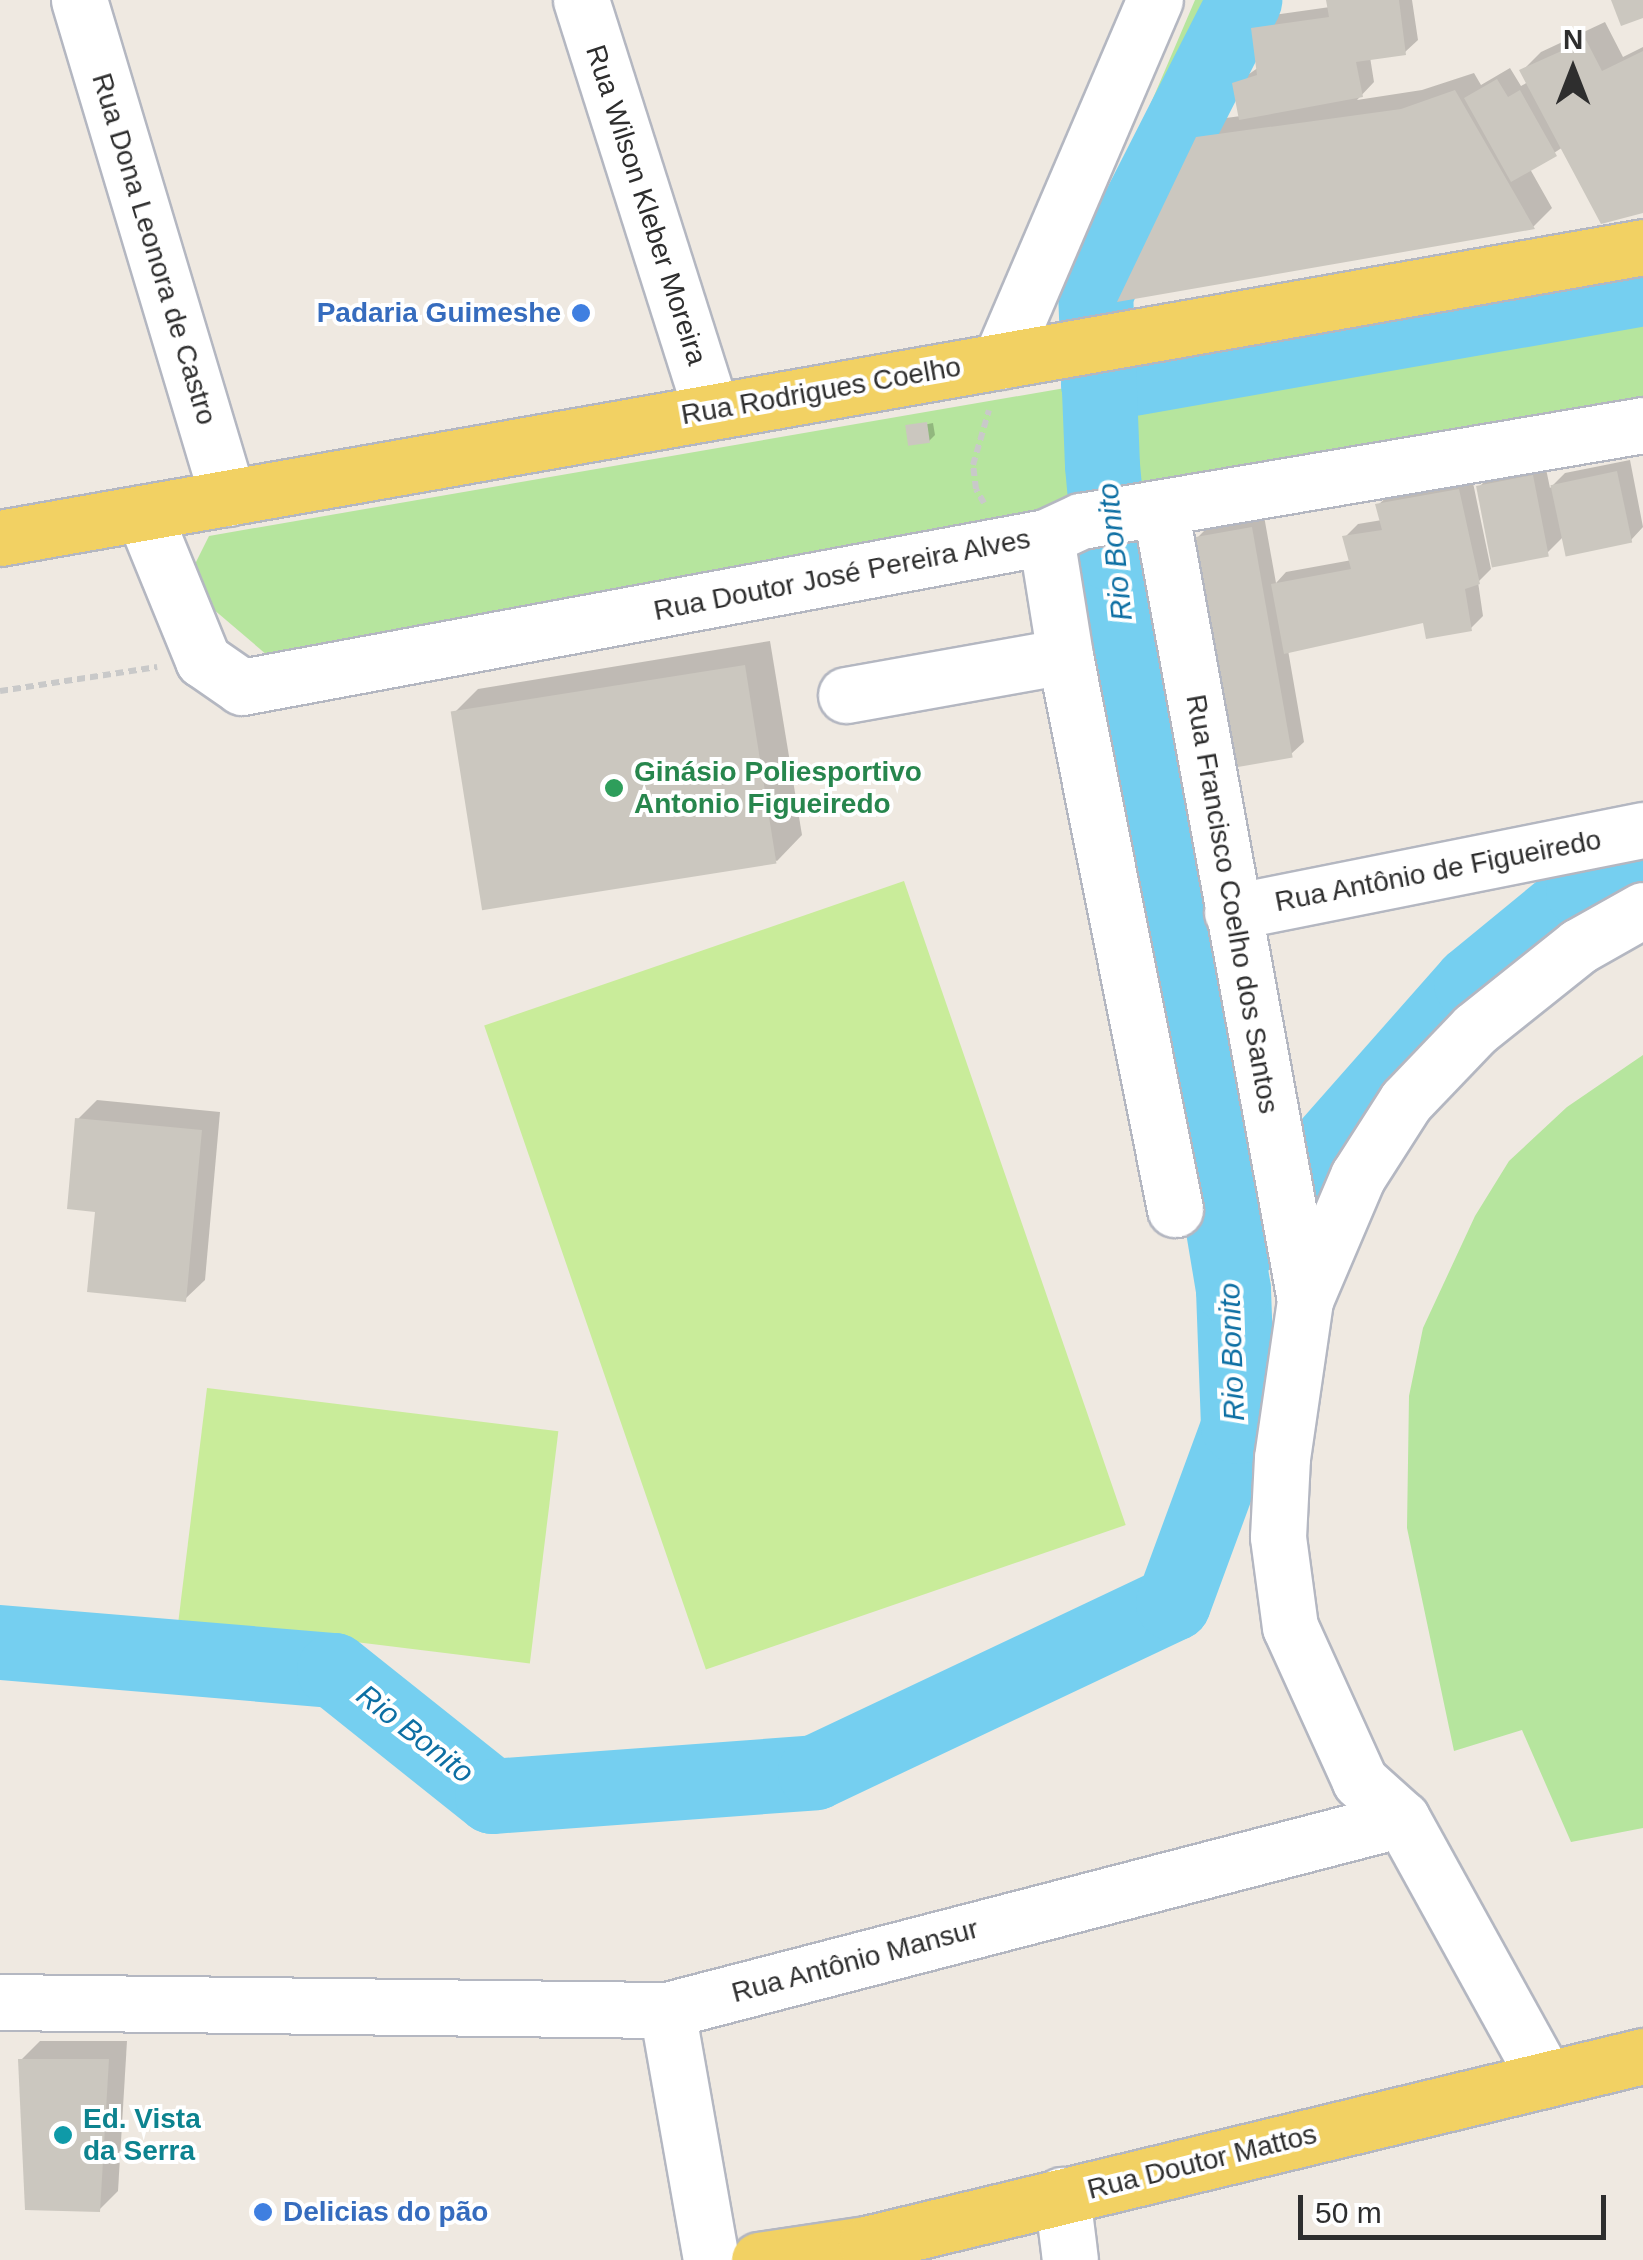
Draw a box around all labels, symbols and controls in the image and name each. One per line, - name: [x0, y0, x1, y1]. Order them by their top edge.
- north arrow: [1523, 20, 1623, 120]
- text: N: [1563, 24, 1583, 55]
- street label: Rua Wilson Kleber Moreira: [578, 41, 714, 369]
- street label: Rua Dona Leonora de Castro: [84, 69, 224, 429]
- place label: Padaria Guimeshe: [317, 296, 561, 330]
- marker: Padaria Guimeshe: [570, 302, 592, 324]
- street label: Rua Rodrigues Coelho: [679, 350, 963, 432]
- water label: Rio Bonito: [1090, 481, 1140, 623]
- street label: Rua Doutor José Pereira Alves: [650, 522, 1034, 628]
- street label: Rua Francisco Coelho dos Santos: [1179, 692, 1285, 1116]
- place label: Ginásio Poliesportivo Antonio Figueiredo: [634, 755, 922, 821]
- marker: Ginásio Poliesportivo Antonio Figueiredo: [603, 777, 625, 799]
- street label: Rua Antônio de Figueiredo: [1271, 823, 1605, 919]
- water label: Rio Bonito: [1212, 1282, 1252, 1422]
- water label: Rio Bonito: [349, 1677, 481, 1791]
- street label: Rua Antônio Mansur: [727, 1912, 983, 2010]
- place label: Ed. Vista da Serra: [83, 2102, 201, 2168]
- street label: Rua Doutor Mattos: [1084, 2117, 1320, 2207]
- marker: Ed. Vista da Serra: [52, 2124, 74, 2146]
- scale bar: [1303, 2175, 1610, 2237]
- place label: Delicias do pão: [283, 2195, 488, 2229]
- text: 50 m: [1315, 2196, 1382, 2229]
- marker: Delicias do pão: [252, 2201, 274, 2223]

